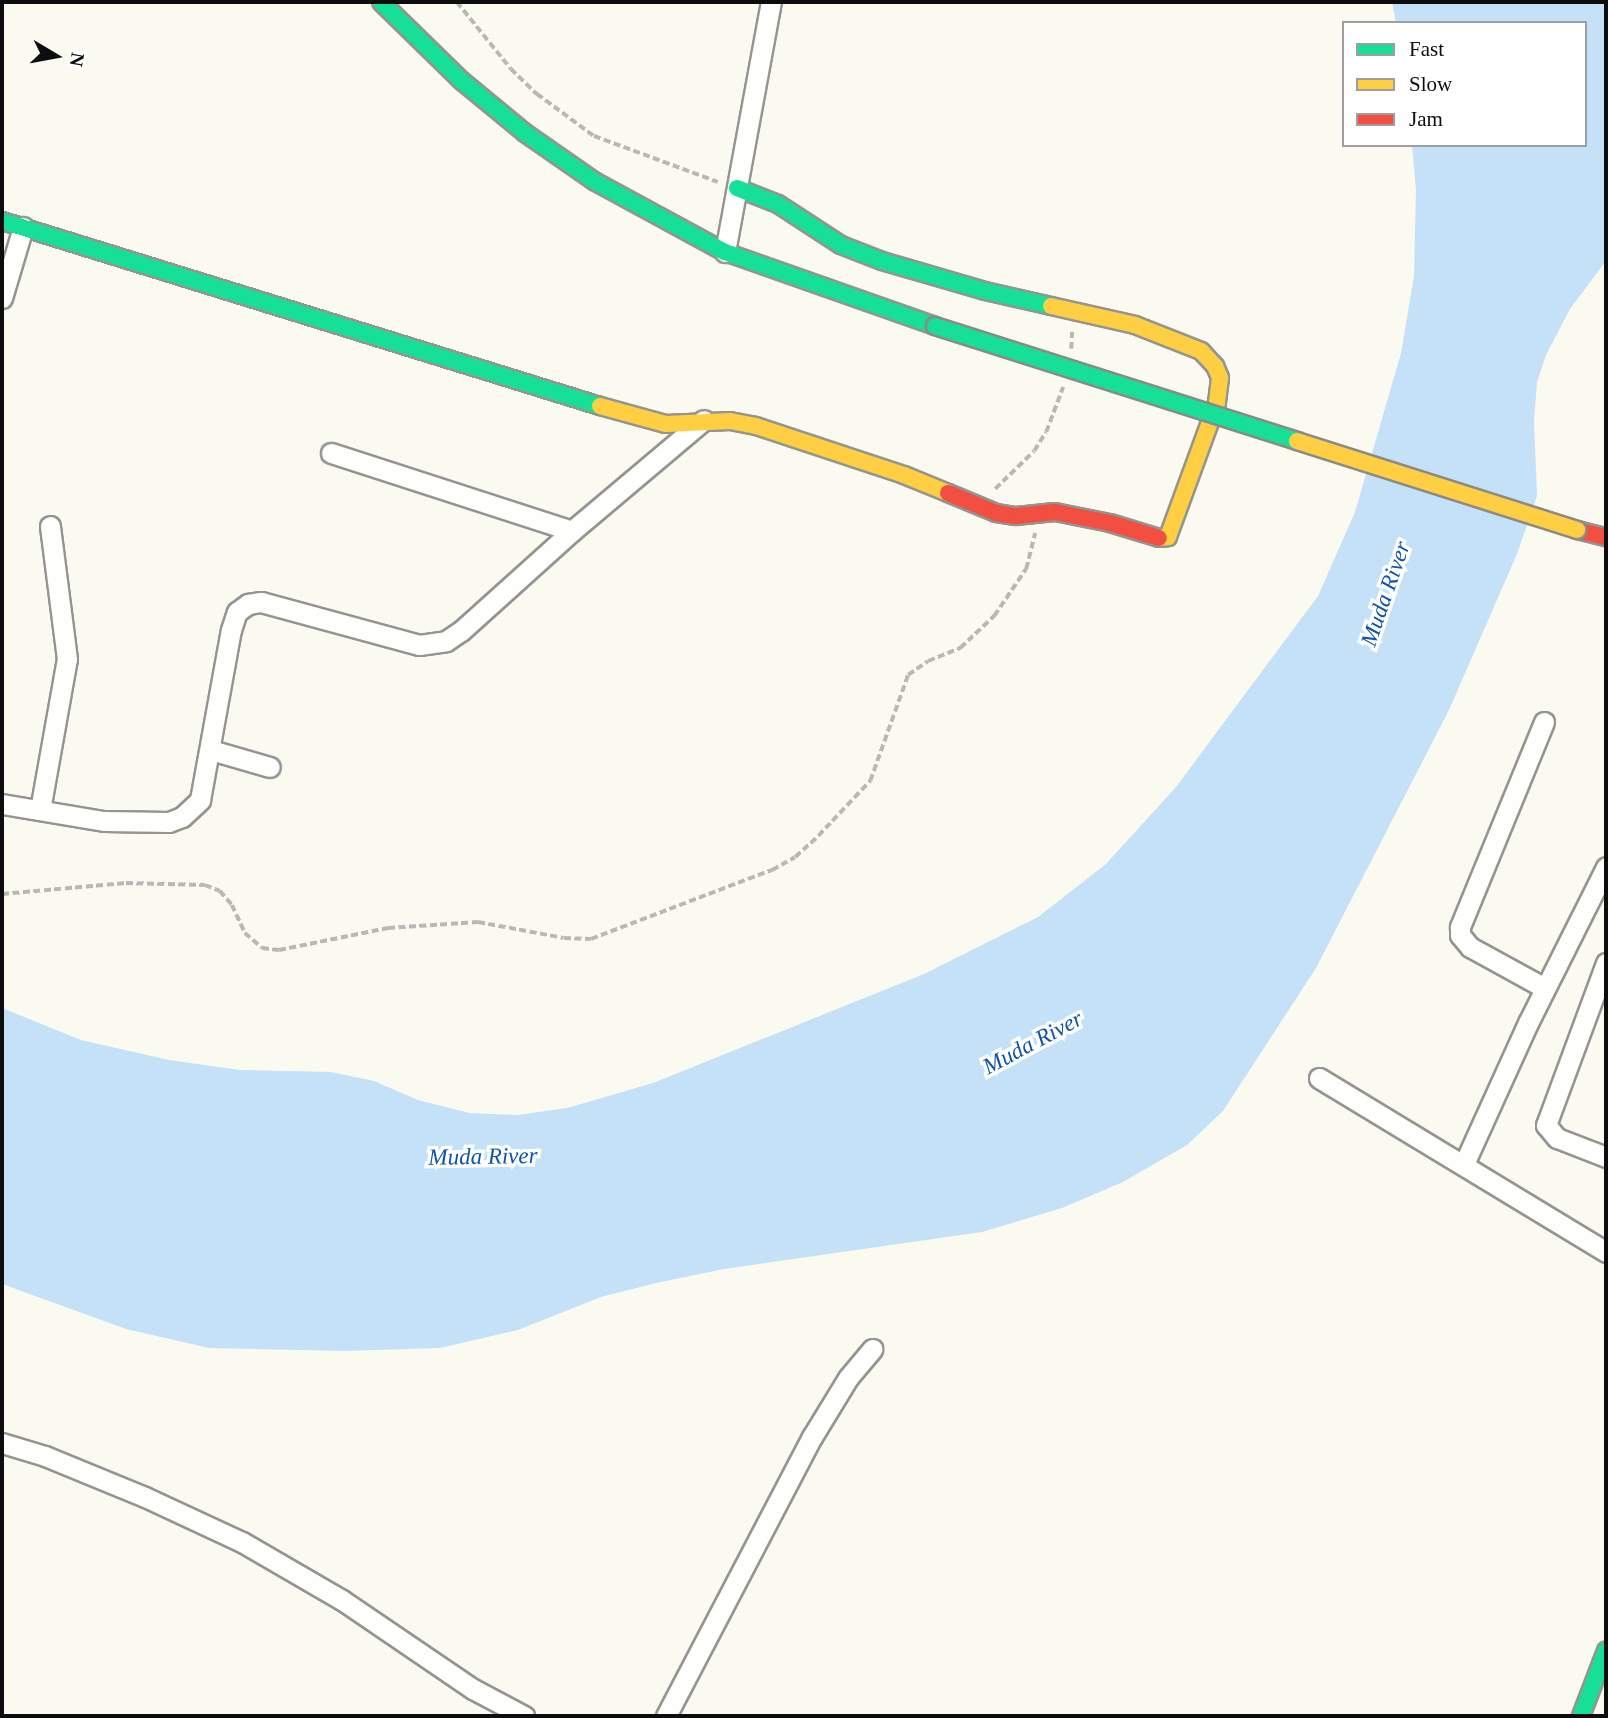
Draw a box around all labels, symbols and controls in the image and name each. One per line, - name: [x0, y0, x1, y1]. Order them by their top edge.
- north arrow: [21, 21, 91, 91]
- legend: [1342, 21, 1587, 147]
- text: Fast: [1409, 37, 1444, 61]
- text: N: [66, 51, 89, 68]
- text: Slow: [1409, 72, 1452, 96]
- text: Jam: [1409, 107, 1443, 131]
- water label: Muda River: [1355, 538, 1417, 650]
- water label: Muda River: [978, 1005, 1088, 1081]
- water label: Muda River: [428, 1142, 538, 1172]

